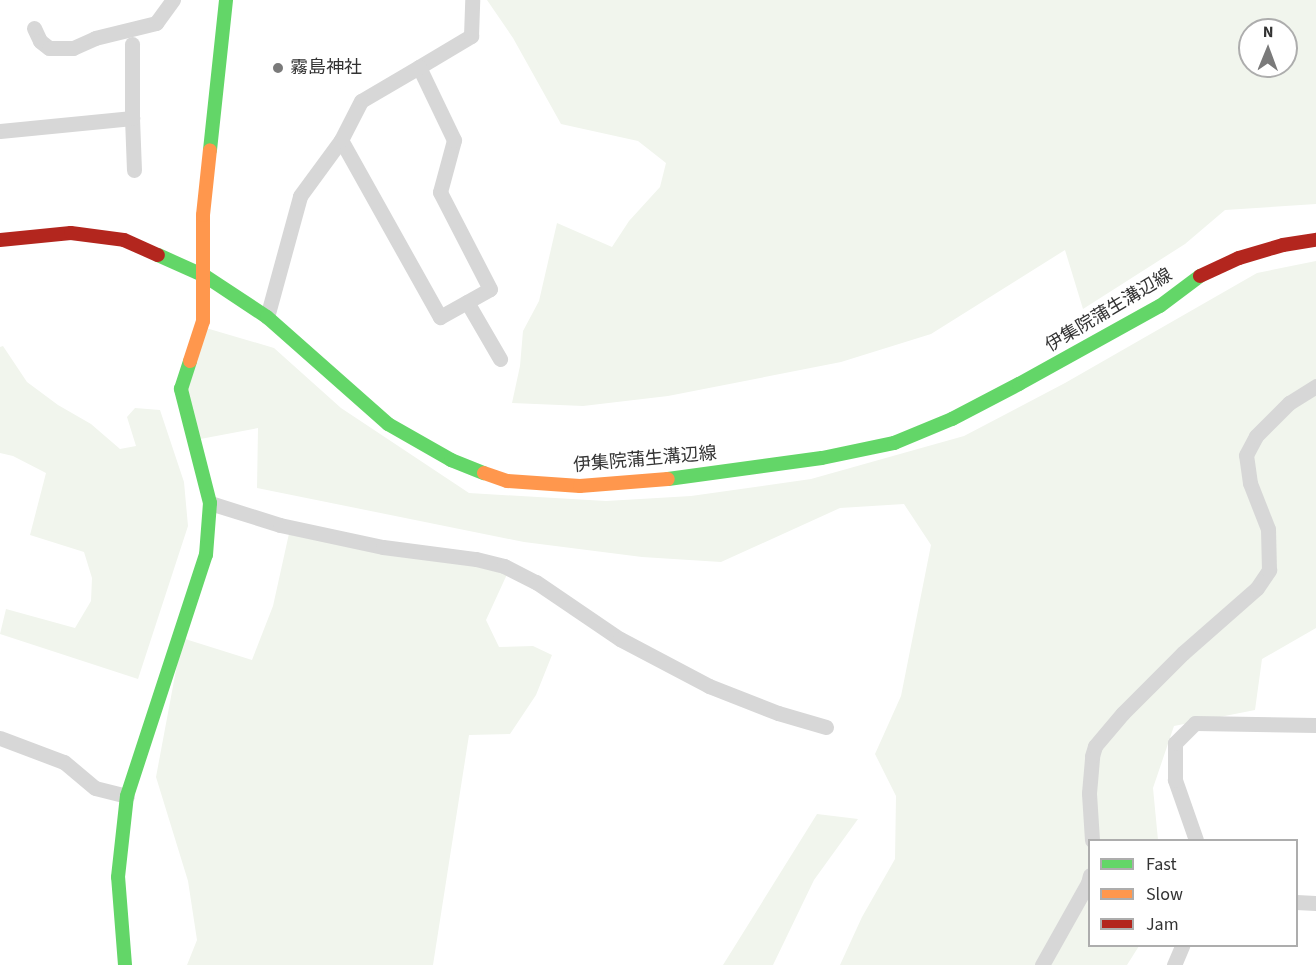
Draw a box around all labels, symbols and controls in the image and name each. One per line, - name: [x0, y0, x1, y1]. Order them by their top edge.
- north arrow: [1238, 18, 1298, 78]
- text: N: [1263, 21, 1274, 43]
- place label: 霧島神社: [290, 57, 362, 79]
- marker: 霧島神社: [271, 61, 285, 75]
- street label: 伊集院蒲生溝辺線: [1042, 265, 1176, 357]
- street label: 伊集院蒲生溝辺線: [572, 443, 718, 477]
- legend: [1088, 839, 1298, 947]
- text: Fast: [1146, 852, 1177, 877]
- text: Slow: [1146, 882, 1183, 907]
- text: Jam: [1146, 912, 1179, 937]

